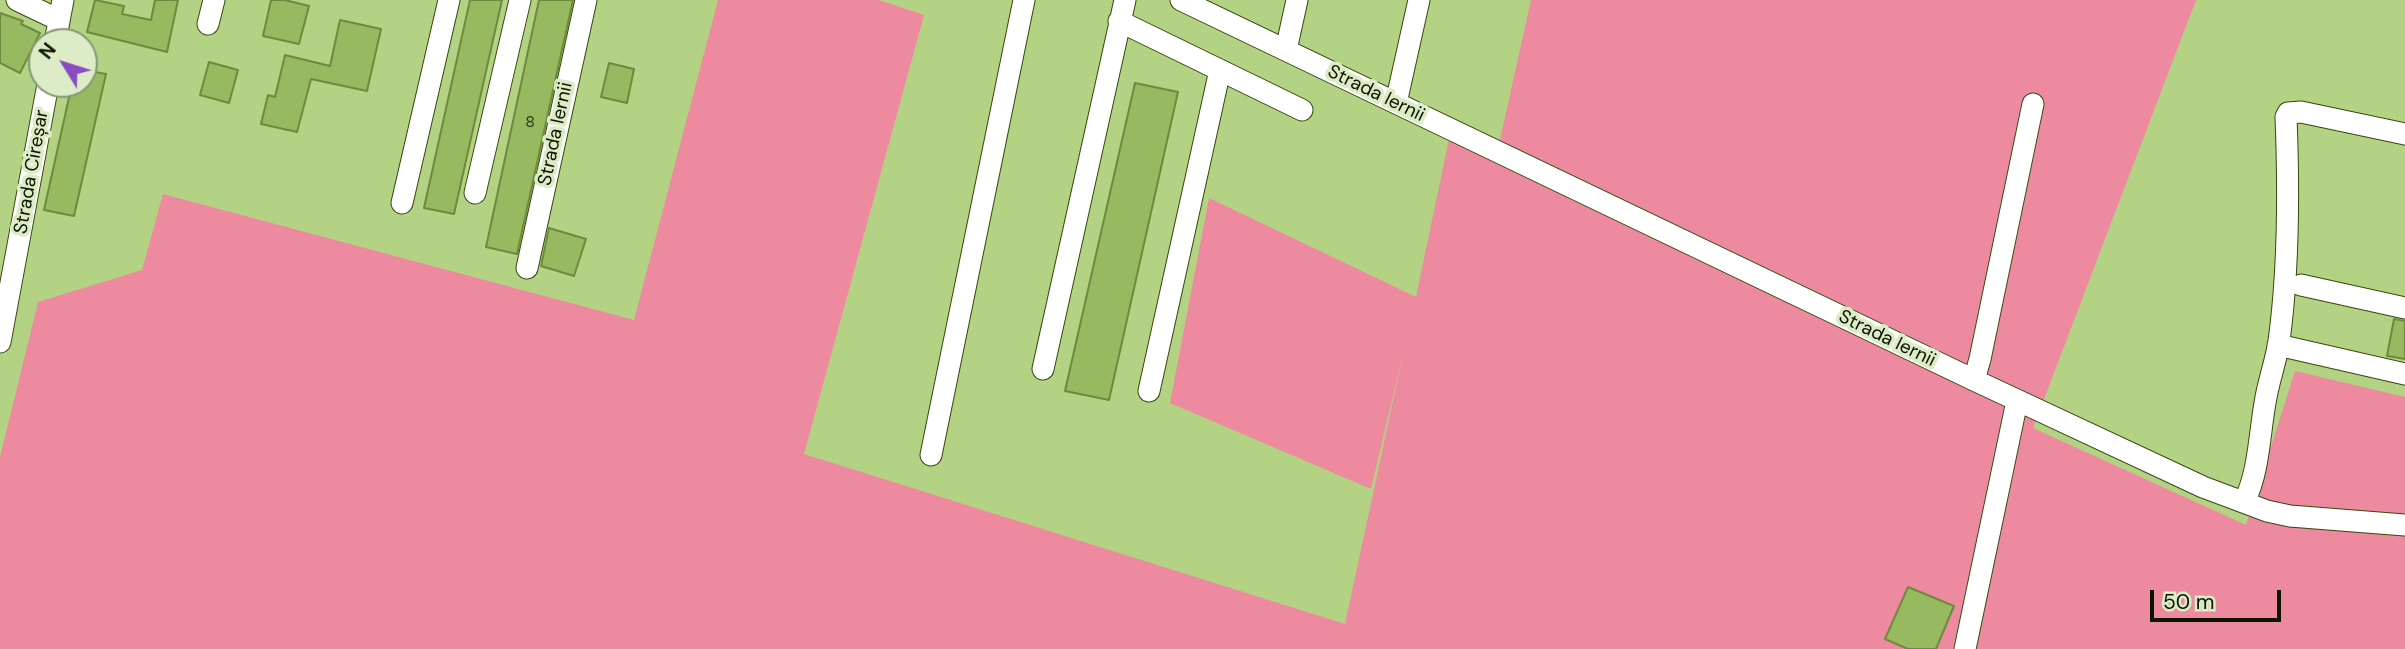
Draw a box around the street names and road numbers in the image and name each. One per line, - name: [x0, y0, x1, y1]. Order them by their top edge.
- street label: Strada Iernii: [1324, 61, 1428, 127]
- street label: Strada Iernii: [534, 80, 578, 188]
- street label: Strada Cireșar: [10, 108, 54, 236]
- street label: Strada Iernii: [1835, 306, 1939, 372]

